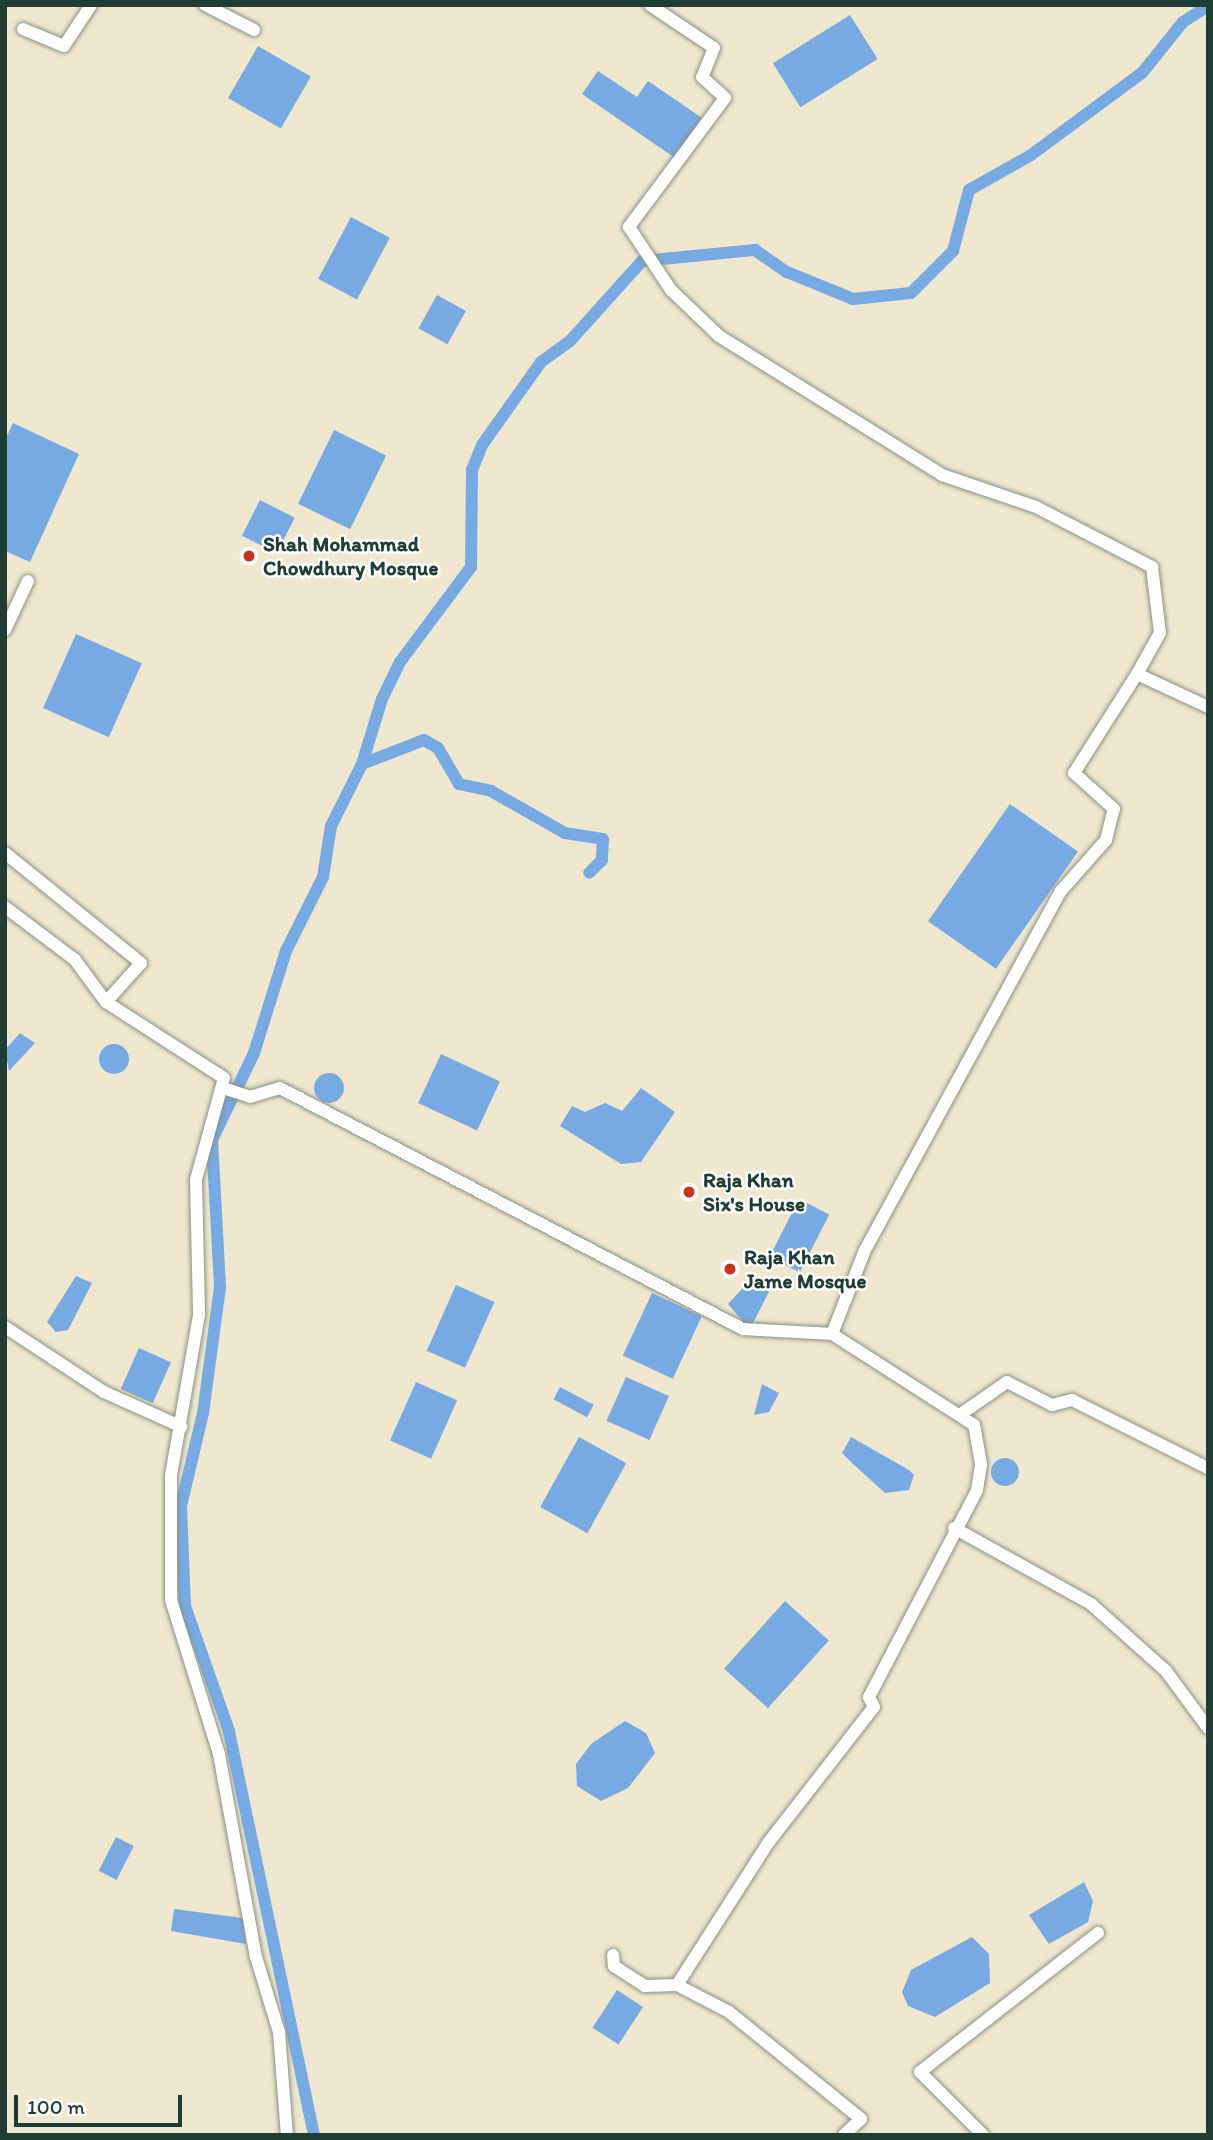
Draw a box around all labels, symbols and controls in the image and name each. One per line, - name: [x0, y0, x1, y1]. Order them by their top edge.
- place label: Shah Mohammad Chowdhury Mosque: [263, 531, 439, 581]
- marker: Shah Mohammad Chowdhury Mosque: [241, 548, 257, 564]
- place label: Raja Khan Six's House: [703, 1167, 805, 1217]
- marker: Raja Khan Six's House: [681, 1184, 697, 1200]
- place label: Raja Khan Jame Mosque: [744, 1244, 866, 1294]
- marker: Raja Khan Jame Mosque: [722, 1261, 738, 1277]
- scale bar: [18, 2080, 186, 2124]
- text: 100 m: [27, 2094, 85, 2119]

